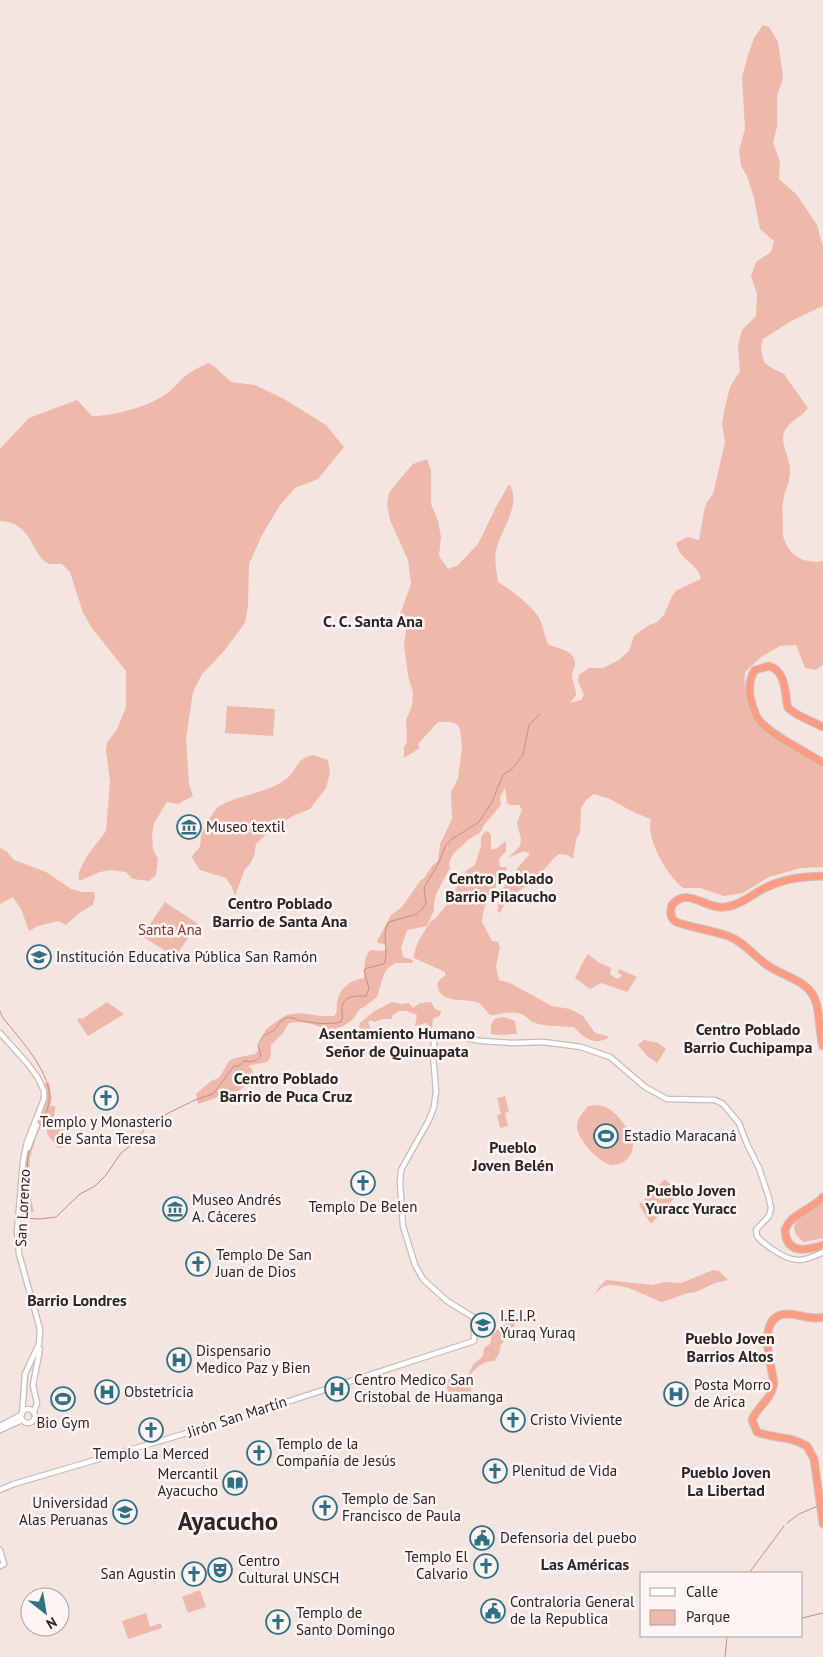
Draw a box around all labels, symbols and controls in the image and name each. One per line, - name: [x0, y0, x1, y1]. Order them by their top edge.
- district label: C. C. Santa Ana: [323, 611, 423, 631]
- museum icon: Museo textil: [176, 814, 202, 840]
- place label: Museo textil: [206, 817, 286, 836]
- district label: Centro Poblado Barrio Pilacucho: [445, 868, 557, 906]
- district label: Centro Poblado Barrio de Santa Ana: [213, 893, 347, 931]
- park label: Santa Ana: [138, 920, 202, 939]
- school or university icon: Institución Educativa Pública San Ramón: [26, 944, 52, 970]
- place label: Institución Educativa Pública San Ramón: [56, 947, 317, 966]
- district label: Centro Poblado Barrio Cuchipampa: [684, 1019, 812, 1057]
- district label: Asentamiento Humano Señor de Quinuapata: [319, 1023, 475, 1061]
- district label: Centro Poblado Barrio de Puca Cruz: [220, 1068, 352, 1106]
- church icon: Templo y Monasterio de Santa Teresa: [93, 1085, 119, 1111]
- place label: Templo y Monasterio de Santa Teresa: [40, 1112, 172, 1148]
- sports icon: Estadio Maracaná: [593, 1123, 619, 1149]
- place label: Estadio Maracaná: [624, 1126, 737, 1145]
- district label: Pueblo Joven Belén: [471, 1137, 554, 1175]
- street label: San Lorenzo: [11, 1169, 34, 1247]
- church icon: Templo De Belen: [350, 1170, 376, 1196]
- district label: Pueblo Joven Yuracc Yuracc: [644, 1180, 737, 1218]
- place label: Museo Andrés A. Cáceres: [192, 1190, 281, 1226]
- museum icon: Museo Andrés A. Cáceres: [162, 1196, 188, 1222]
- place label: Templo De Belen: [309, 1197, 417, 1216]
- place label: Templo De San Juan de Dios: [215, 1245, 312, 1281]
- church icon: Templo De San Juan de Dios: [185, 1251, 211, 1277]
- district label: Barrio Londres: [27, 1290, 127, 1310]
- place label: I.E.I.P. Yuraq Yuraq: [500, 1306, 576, 1342]
- school or university icon: I.E.I.P. Yuraq Yuraq: [470, 1312, 496, 1338]
- district label: Pueblo Joven Barrios Altos: [685, 1328, 775, 1366]
- place label: Dispensario Medico Paz y Bien: [196, 1341, 310, 1377]
- hospital icon: Dispensario Medico Paz y Bien: [166, 1347, 192, 1373]
- place label: Centro Medico San Cristobal de Huamanga: [354, 1370, 503, 1406]
- place label: Posta Morro de Arica: [694, 1375, 771, 1411]
- hospital icon: Centro Medico San Cristobal de Huamanga: [324, 1376, 350, 1402]
- hospital icon: Obstetricia: [94, 1379, 120, 1405]
- hospital icon: Posta Morro de Arica: [663, 1381, 689, 1407]
- place label: Obstetricia: [124, 1382, 194, 1401]
- sports icon: Bio Gym: [50, 1386, 76, 1412]
- street label: Jirón San Martín: [184, 1391, 289, 1442]
- church icon: Cristo Viviente: [500, 1407, 526, 1433]
- place label: Cristo Viviente: [530, 1410, 622, 1429]
- place label: Bio Gym: [36, 1413, 90, 1432]
- church icon: Templo La Merced: [138, 1417, 164, 1443]
- place label: Templo de la Compañía de Jesús: [276, 1434, 396, 1470]
- church icon: Templo de la Compañía de Jesús: [246, 1440, 272, 1466]
- place label: Templo La Merced: [93, 1444, 209, 1463]
- church icon: Plenitud de Vida: [482, 1458, 508, 1484]
- place label: Plenitud de Vida: [512, 1461, 617, 1480]
- district label: Pueblo Joven La Libertad: [681, 1462, 771, 1500]
- place label: Mercantil Ayacucho: [157, 1464, 219, 1500]
- library icon: Mercantil Ayacucho: [222, 1470, 248, 1496]
- place label: Templo de San Francisco de Paula: [342, 1489, 461, 1525]
- place label: Universidad Alas Peruanas: [19, 1493, 108, 1529]
- church icon: Templo de San Francisco de Paula: [312, 1495, 338, 1521]
- school or university icon: Universidad Alas Peruanas: [112, 1499, 138, 1525]
- district label: Ayacucho: [178, 1505, 278, 1537]
- public building icon: Defensoria del puebo: [469, 1525, 495, 1551]
- place label: Defensoria del puebo: [500, 1528, 637, 1547]
- place label: Templo El Calvario: [405, 1547, 469, 1583]
- place label: Centro Cultural UNSCH: [238, 1551, 339, 1587]
- church icon: Templo El Calvario: [473, 1553, 499, 1579]
- district label: Las Américas: [541, 1554, 630, 1574]
- theatre icon: Centro Cultural UNSCH: [207, 1557, 233, 1583]
- church icon: San Agustin: [181, 1561, 207, 1587]
- place label: San Agustin: [101, 1564, 176, 1583]
- legend: [640, 1572, 803, 1637]
- text: Calle: [686, 1582, 718, 1601]
- north arrow: [20, 1587, 70, 1637]
- place label: Contraloria General de la Republica: [510, 1592, 635, 1628]
- public building icon: Contraloria General de la Republica: [480, 1598, 506, 1624]
- place label: Templo de Santo Domingo: [296, 1603, 395, 1639]
- text: Parque: [686, 1607, 730, 1626]
- church icon: Templo de Santo Domingo: [265, 1609, 291, 1635]
- text: N: [43, 1613, 60, 1633]

